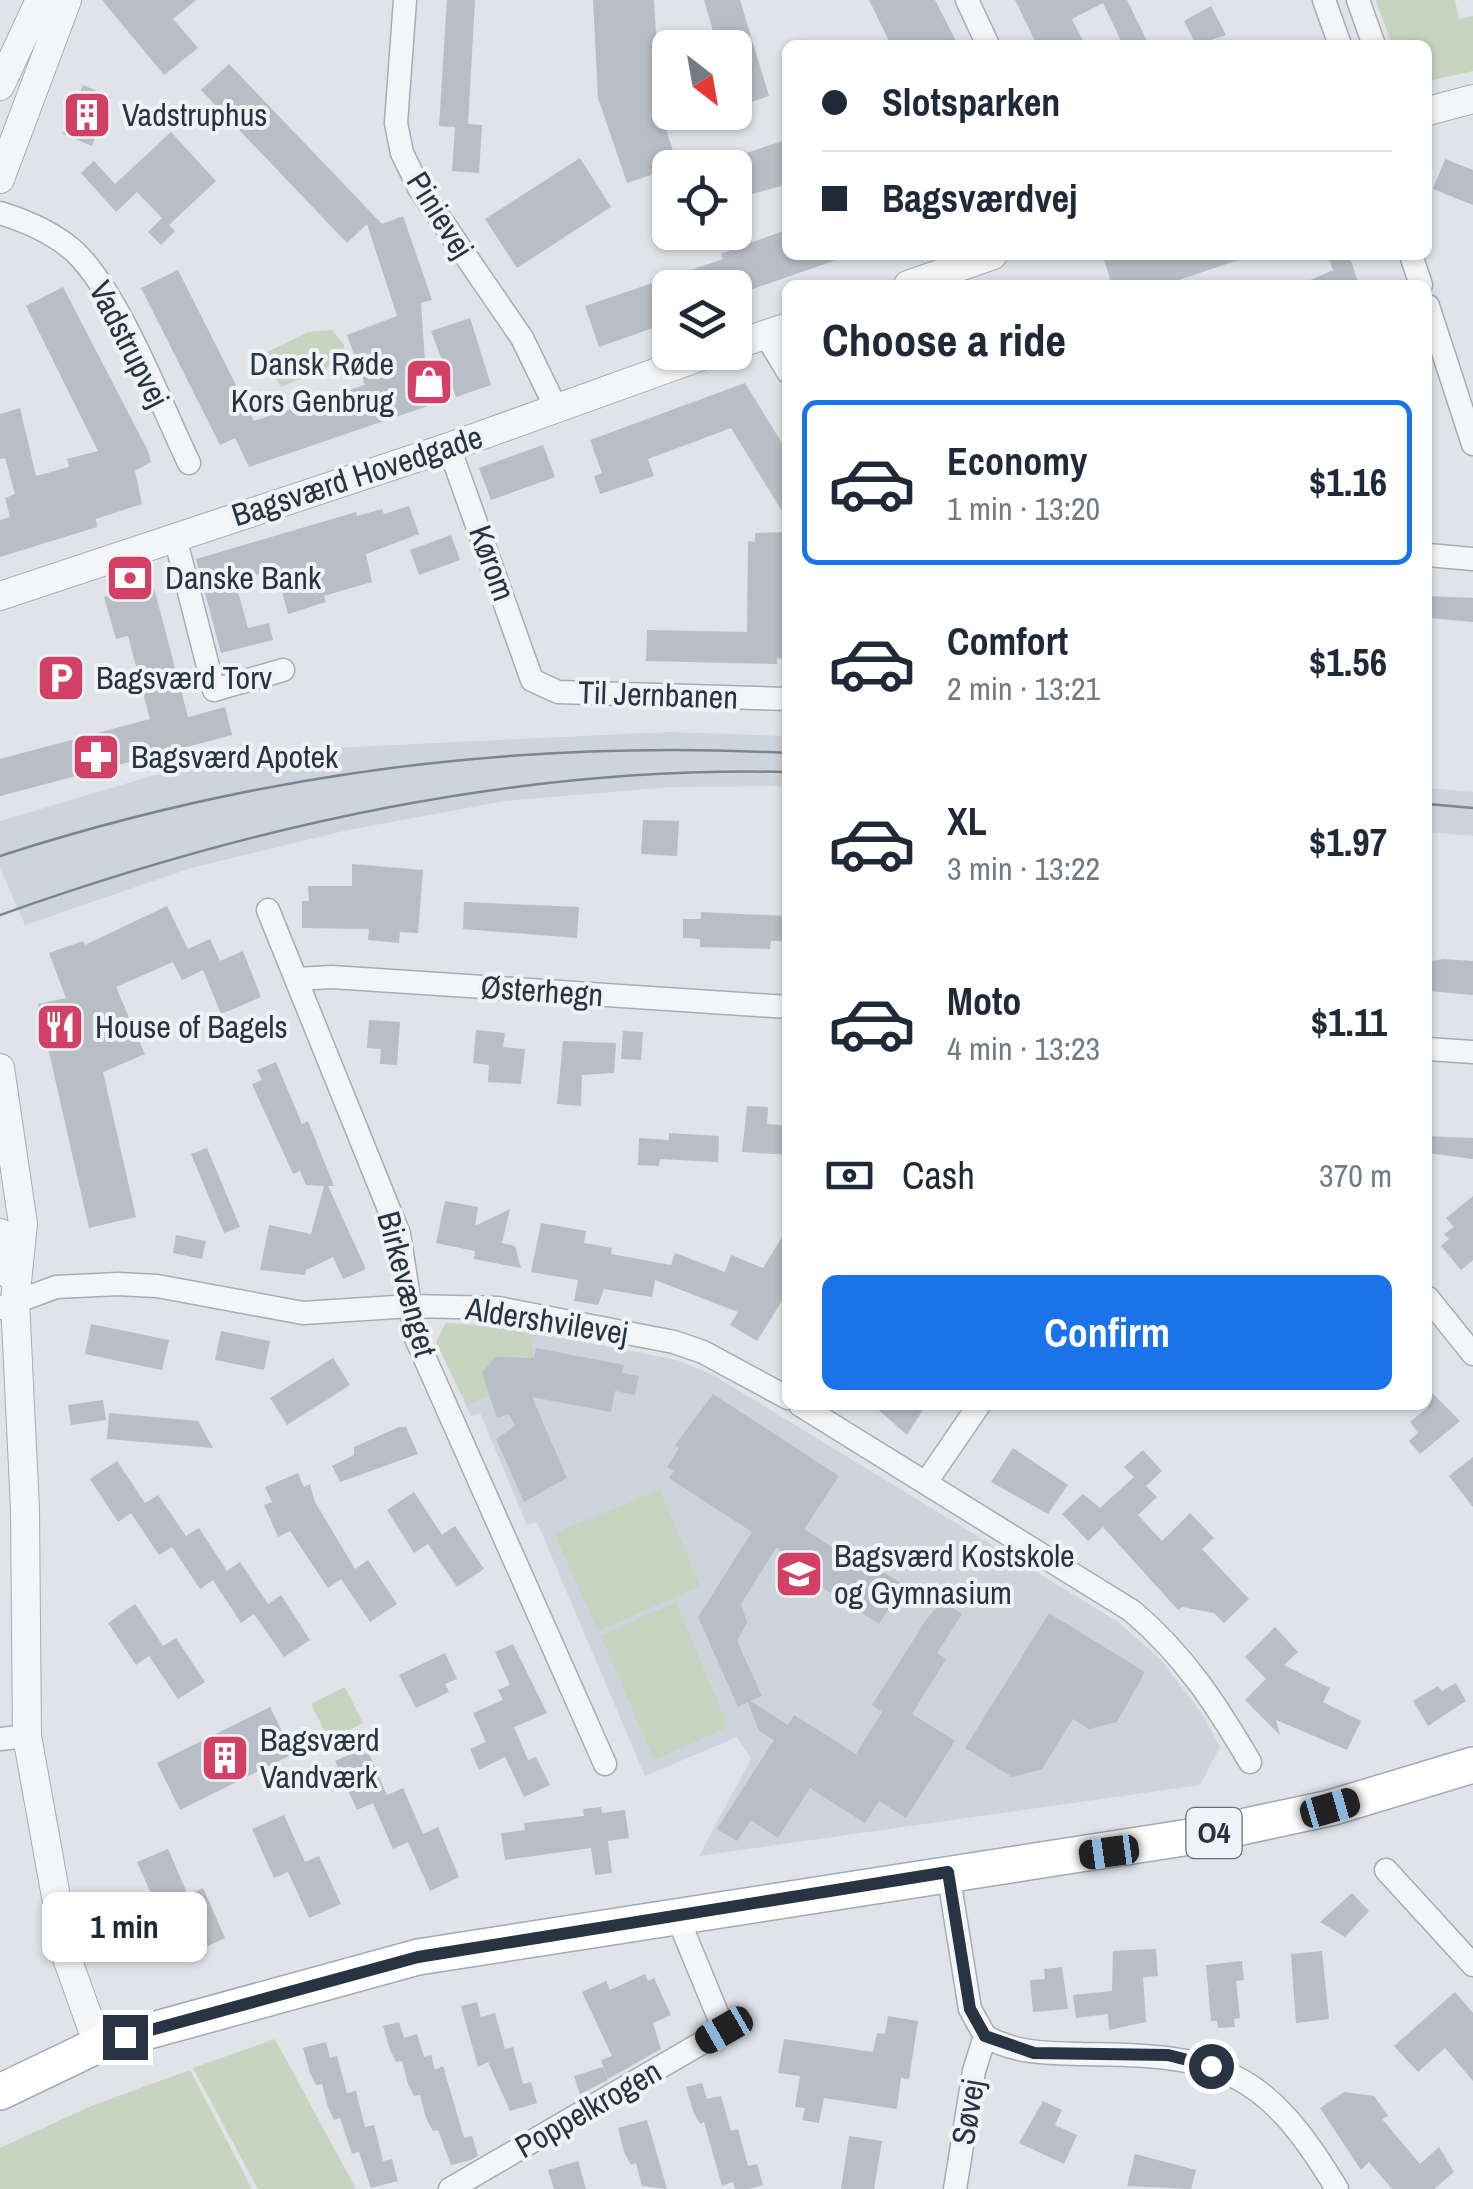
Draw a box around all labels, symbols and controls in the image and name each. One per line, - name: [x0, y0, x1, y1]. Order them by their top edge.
- north arrow: [652, 30, 752, 130]
- map controls: [652, 30, 752, 370]
- text: Slotsparken: [882, 77, 1060, 128]
- building icon: Vadstruphus: [61, 89, 113, 141]
- place label: Vadstruphus: [122, 93, 267, 136]
- button: locate: [652, 150, 752, 250]
- street label: Pinievej: [397, 163, 484, 266]
- text: Bagsværdvej: [882, 173, 1078, 224]
- button: layers: [652, 270, 752, 370]
- street label: Vadstrupvej: [79, 273, 180, 414]
- text: Choose a ride: [822, 309, 1066, 370]
- place label: Dansk Røde Kors Genbrug: [231, 342, 394, 422]
- shop icon: Dansk Røde Kors Genbrug: [403, 356, 455, 408]
- street label: Bagsværd Hovedgade: [226, 415, 488, 536]
- text: Economy: [947, 436, 1087, 487]
- icon: car: [827, 438, 917, 528]
- text: $1.16: [1309, 457, 1387, 508]
- text: 1 min · 13:20: [947, 487, 1100, 530]
- street label: Kørom: [459, 519, 526, 606]
- bank icon: Danske Bank: [104, 552, 156, 604]
- place label: Danske Bank: [165, 556, 322, 599]
- text: Comfort: [947, 616, 1068, 667]
- icon: car: [827, 618, 917, 708]
- text: $1.56: [1309, 637, 1387, 688]
- parking icon: Bagsværd Torv: [35, 652, 87, 704]
- place label: Bagsværd Torv: [96, 656, 272, 699]
- text: 2 min · 13:21: [947, 667, 1100, 710]
- street label: Til Jernbanen: [577, 670, 739, 719]
- pharmacy icon: Bagsværd Apotek: [70, 731, 122, 783]
- place label: Bagsværd Apotek: [131, 735, 339, 778]
- text: XL: [947, 796, 987, 847]
- icon: car: [827, 798, 917, 888]
- text: $1.97: [1309, 817, 1387, 868]
- text: 3 min · 13:22: [947, 847, 1100, 890]
- street label: Østerhegn: [479, 965, 605, 1016]
- text: Moto: [947, 976, 1021, 1027]
- icon: car: [827, 978, 917, 1068]
- text: $1.11: [1311, 997, 1387, 1048]
- restaurant icon: House of Bagels: [34, 1001, 86, 1053]
- place label: House of Bagels: [95, 1005, 288, 1048]
- text: 4 min · 13:23: [947, 1027, 1100, 1070]
- icon: cash: [822, 1148, 877, 1203]
- text: Cash: [902, 1150, 975, 1201]
- text: 370 m: [1319, 1154, 1392, 1197]
- street label: Birkevænget: [367, 1206, 448, 1361]
- button: Confirm: [822, 1275, 1392, 1390]
- street label: Aldershvilevej: [462, 1286, 631, 1355]
- place label: Bagsværd Kostskole og Gymnasium: [834, 1534, 1075, 1614]
- school or university icon: Bagsværd Kostskole og Gymnasium: [773, 1548, 825, 1600]
- place label: Bagsværd Vandværk: [260, 1718, 380, 1798]
- building icon: Bagsværd Vandværk: [199, 1732, 251, 1784]
- car: [1297, 1785, 1363, 1831]
- road number: O4: [1186, 1808, 1242, 1858]
- car: [1077, 1833, 1141, 1871]
- callout: 1 min: [42, 1892, 208, 1962]
- text: 1 min: [90, 1905, 159, 1948]
- car: [691, 2002, 757, 2058]
- route end: [103, 2015, 148, 2060]
- route start: [1189, 2044, 1234, 2089]
- street label: Poppelkrogen: [507, 2049, 669, 2168]
- street label: Søvej: [941, 2076, 994, 2148]

